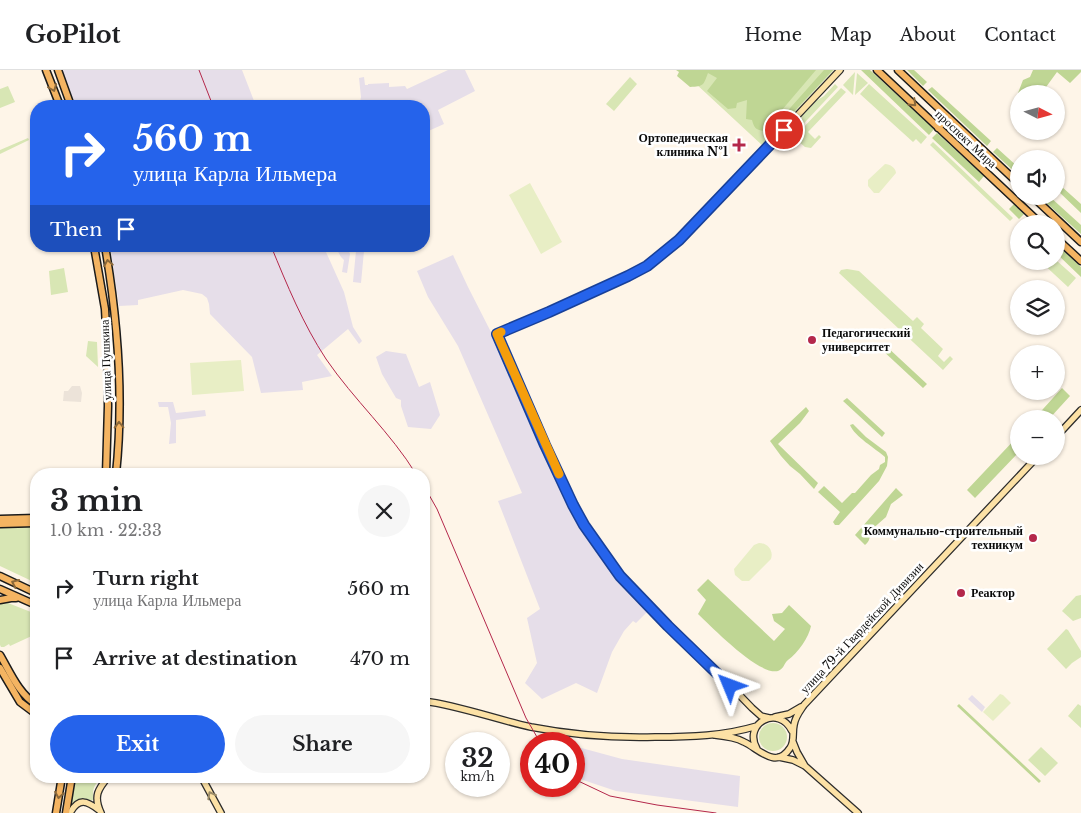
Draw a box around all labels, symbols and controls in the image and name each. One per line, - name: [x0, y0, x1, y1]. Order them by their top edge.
- text: GoPilot: [25, 20, 121, 49]
- text: Home: [744, 24, 802, 46]
- text: Map: [830, 24, 872, 46]
- text: About: [900, 24, 956, 46]
- text: Contact: [984, 24, 1056, 46]
- one-way arrow: [47, 83, 57, 92]
- north arrow: [1010, 85, 1065, 140]
- map controls: [1010, 85, 1065, 465]
- one-way arrow: [907, 97, 916, 106]
- street label: проспект Мира: [932, 106, 1001, 171]
- pin: [763, 109, 805, 151]
- icon: arrive: [770, 116, 798, 144]
- text: 560 m: [133, 117, 252, 160]
- icon: right: [50, 120, 115, 185]
- place label: Ортопедическая клиника №1: [639, 130, 728, 159]
- marker: Ортопедическая клиника №1: [732, 138, 746, 152]
- button: sound: [1010, 150, 1065, 205]
- text: улица Карла Ильмера: [133, 160, 337, 187]
- icon: arrive: [112, 215, 140, 243]
- button: search: [1010, 215, 1065, 270]
- text: Then: [50, 218, 102, 241]
- one-way arrow: [104, 259, 114, 268]
- button: layers: [1010, 280, 1065, 335]
- street label: улица Пушкина: [97, 319, 114, 401]
- place label: Педагогический университет: [822, 325, 910, 354]
- marker: Педагогический университет: [806, 334, 818, 346]
- button: +: [1010, 345, 1065, 400]
- button: −: [1010, 410, 1065, 465]
- one-way arrow: [114, 421, 124, 428]
- text: 3 min: [50, 482, 143, 519]
- button: close: [358, 485, 410, 537]
- text: 1.0 km · 22:33: [50, 520, 162, 540]
- place label: Коммунально-строительный техникум: [864, 523, 1023, 552]
- marker: Коммунально-строительный техникум: [1027, 532, 1039, 544]
- street label: улица 79-й Гвардейской Дивизии: [797, 559, 927, 696]
- text: Turn right: [93, 567, 199, 590]
- icon: right: [50, 574, 78, 602]
- text: 560 m: [348, 577, 410, 600]
- one-way arrow: [11, 579, 20, 590]
- place label: Реактор: [971, 585, 1015, 600]
- marker: Реактор: [955, 587, 967, 599]
- text: улица Карла Ильмера: [93, 590, 241, 610]
- icon: arrive: [50, 644, 78, 672]
- text: Arrive at destination: [93, 647, 297, 670]
- text: 470 m: [350, 647, 410, 670]
- position arrow: [703, 659, 755, 711]
- button: Exit: [50, 715, 225, 773]
- button: Share: [235, 715, 410, 773]
- speed limit sign: 40: [520, 732, 585, 797]
- text: 32: [461, 743, 494, 774]
- text: km/h: [460, 769, 495, 784]
- one-way arrow: [55, 790, 65, 799]
- one-way arrow: [207, 791, 217, 800]

